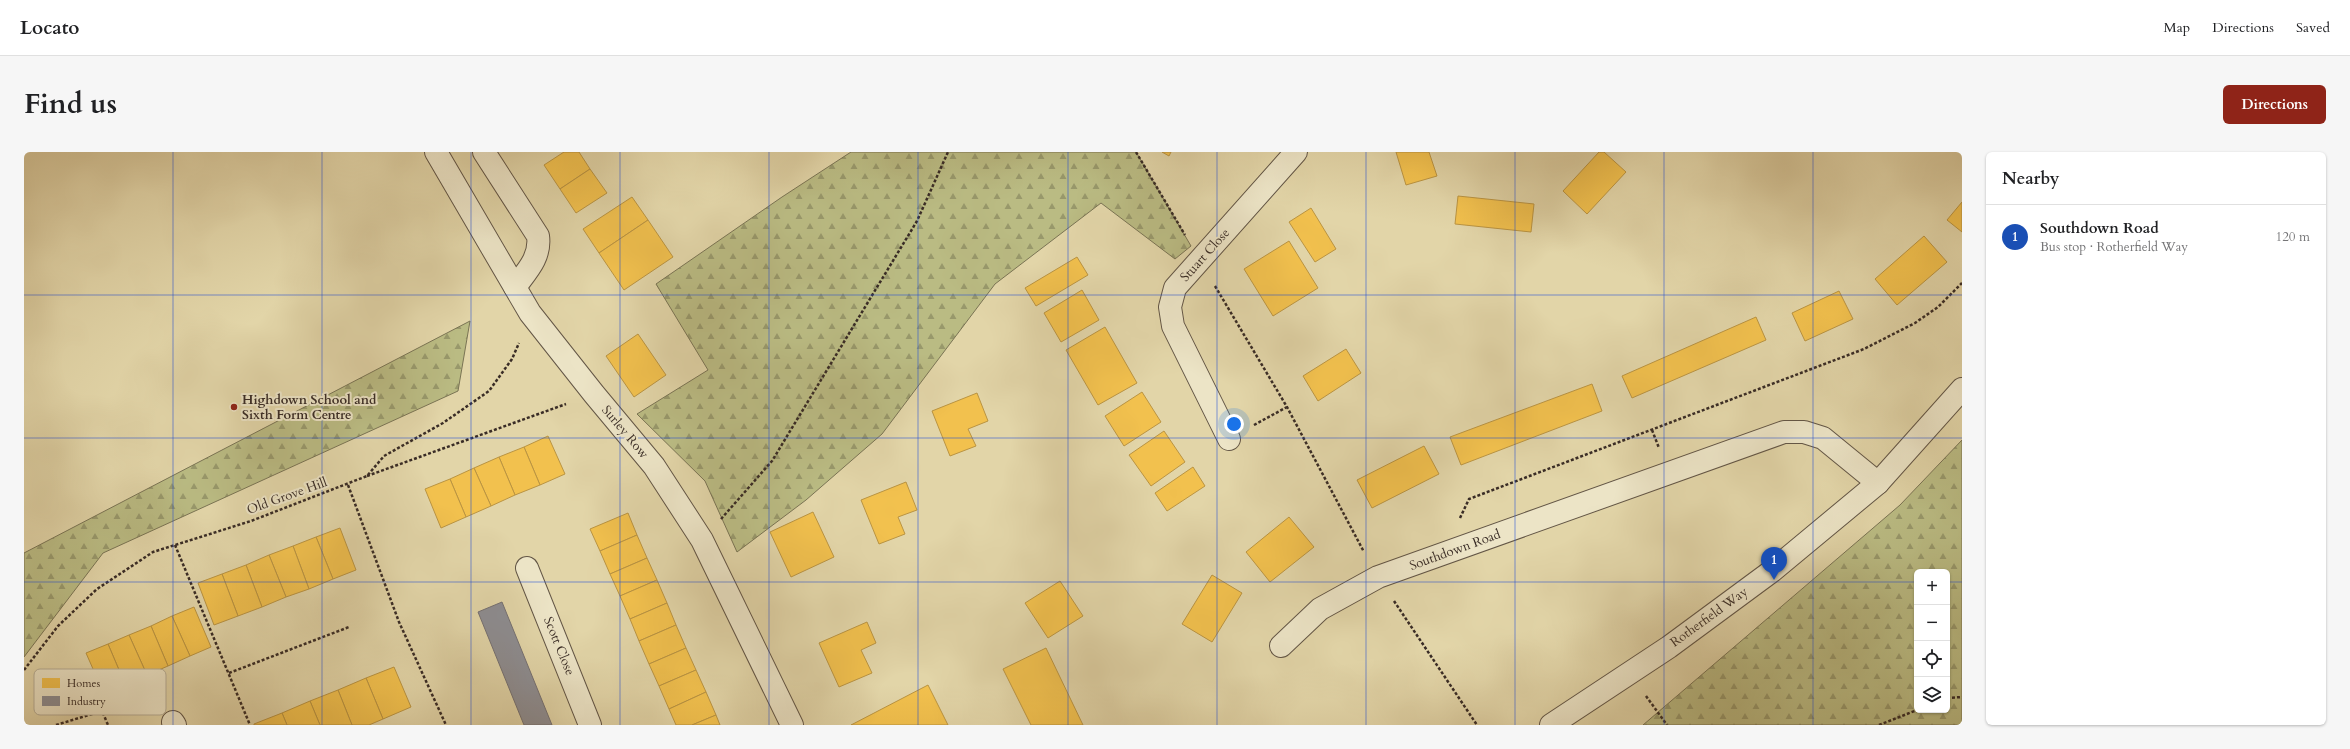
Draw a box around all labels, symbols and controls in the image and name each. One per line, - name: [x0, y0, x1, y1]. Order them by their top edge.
- text: Locato: [20, 15, 79, 41]
- text: Map: [2164, 18, 2190, 37]
- text: Directions: [2212, 18, 2274, 37]
- text: Saved: [2296, 18, 2330, 37]
- text: Find us: [24, 85, 117, 123]
- button: Directions: [2223, 85, 2326, 124]
- text: Nearby: [2002, 167, 2059, 190]
- text: Southdown Road: [2040, 218, 2159, 238]
- street label: Stuart Close: [1176, 224, 1234, 286]
- text: 1: [2012, 228, 2018, 246]
- text: 120 m: [2276, 228, 2310, 246]
- text: Bus stop · Rotherfield Way: [2040, 238, 2188, 256]
- place label: Highdown School and Sixth Form Centre: [242, 391, 377, 424]
- marker: Highdown School and Sixth Form Centre: [229, 402, 239, 412]
- street label: Surley Row: [597, 402, 653, 463]
- your location: [1224, 414, 1244, 434]
- street label: Old Grove Hill: [244, 473, 330, 519]
- street label: Southdown Road: [1407, 525, 1503, 575]
- pin: 1: [1761, 547, 1787, 580]
- map controls: [1914, 569, 1950, 713]
- button: +: [1914, 569, 1950, 605]
- street label: Rotherfield Way: [1667, 583, 1751, 651]
- button: −: [1914, 605, 1950, 641]
- street label: Scott Close: [539, 614, 579, 678]
- button: locate: [1914, 641, 1950, 677]
- legend: [34, 669, 166, 715]
- text: Homes: [67, 676, 100, 691]
- button: layers: [1914, 677, 1950, 713]
- text: Industry: [67, 694, 106, 709]

